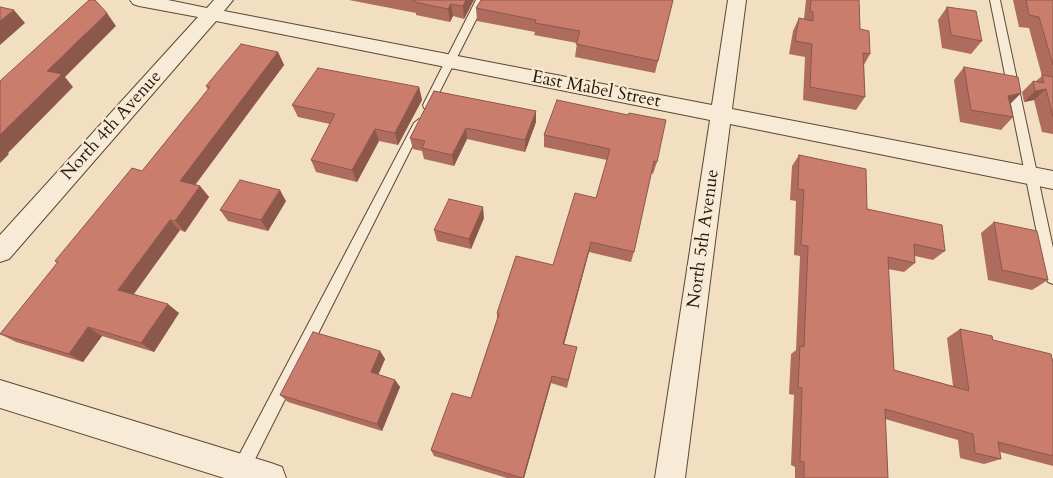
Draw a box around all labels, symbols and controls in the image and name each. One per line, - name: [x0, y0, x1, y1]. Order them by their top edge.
- street label: North 4th Avenue: [57, 67, 167, 185]
- street label: East Mabel Street: [530, 67, 662, 113]
- street label: North 5th Avenue: [684, 168, 724, 310]

